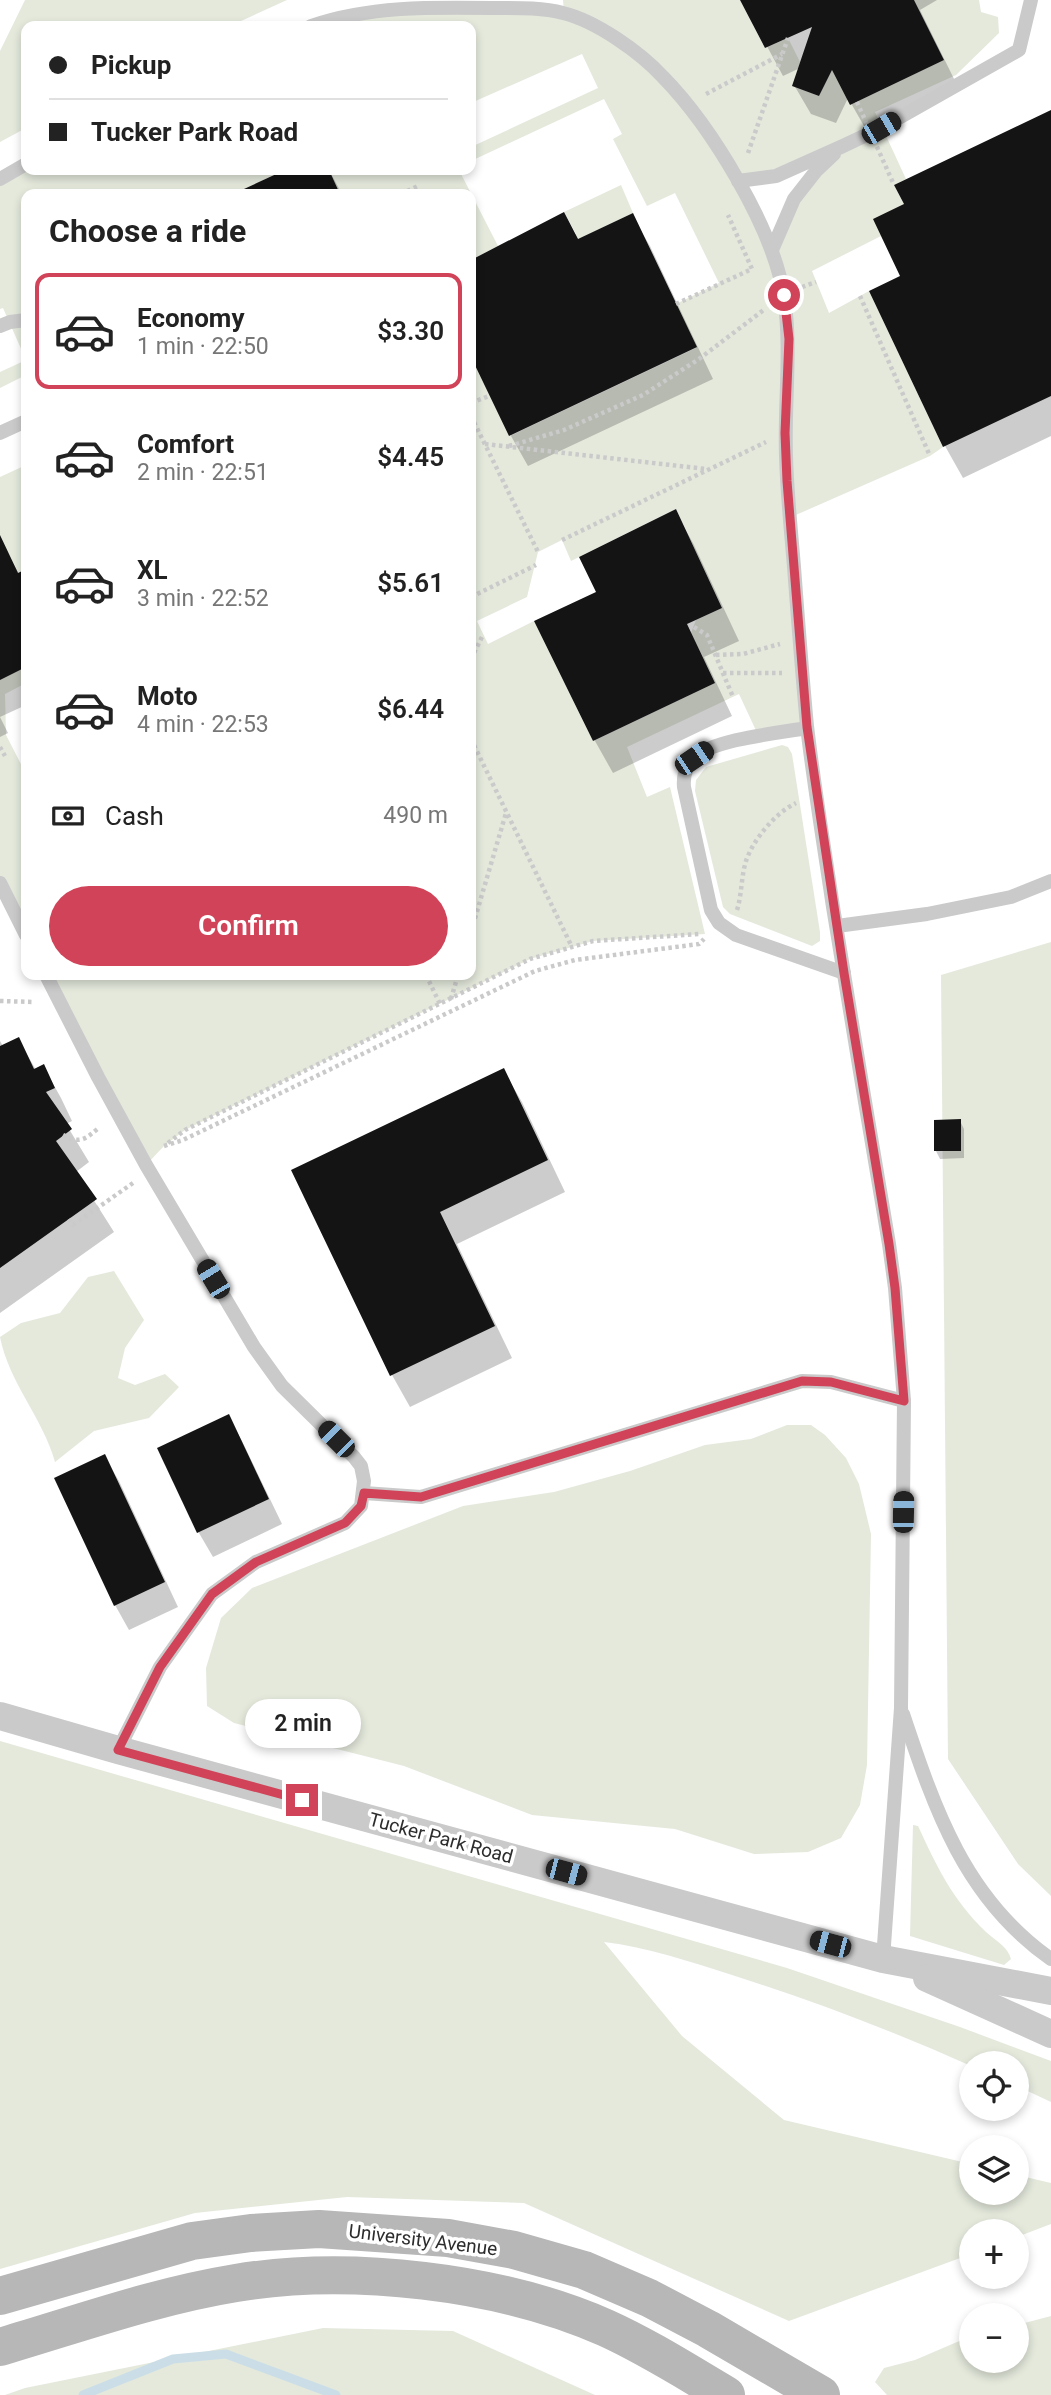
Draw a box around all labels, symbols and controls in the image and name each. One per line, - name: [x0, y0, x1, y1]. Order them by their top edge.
- text: Pickup: [91, 50, 171, 80]
- car: [858, 108, 905, 148]
- text: Tucker Park Road: [91, 117, 298, 147]
- text: Choose a ride: [49, 212, 246, 250]
- route start: [768, 279, 800, 311]
- icon: car: [53, 300, 116, 363]
- text: Economy: [137, 303, 244, 333]
- text: $3.30: [377, 316, 444, 346]
- text: 1 min · 22:50: [137, 333, 269, 360]
- icon: car: [53, 426, 116, 489]
- text: Comfort: [137, 429, 234, 459]
- text: $4.45: [377, 442, 444, 472]
- text: 2 min · 22:51: [137, 459, 269, 486]
- icon: car: [53, 552, 116, 615]
- text: XL: [137, 555, 168, 585]
- text: $5.61: [377, 568, 444, 598]
- text: 3 min · 22:52: [137, 585, 269, 612]
- icon: car: [53, 678, 116, 741]
- text: Moto: [137, 681, 198, 711]
- text: $6.44: [377, 694, 444, 724]
- text: 4 min · 22:53: [137, 711, 269, 738]
- car: [671, 738, 718, 778]
- icon: cash: [49, 797, 87, 835]
- text: Cash: [105, 801, 164, 831]
- text: 490 m: [383, 802, 448, 829]
- button: Confirm: [49, 886, 448, 966]
- car: [194, 1256, 233, 1302]
- car: [314, 1417, 359, 1461]
- car: [893, 1491, 914, 1533]
- callout: 2 min: [244, 1699, 360, 1748]
- text: 2 min: [274, 1710, 332, 1737]
- route end: [286, 1784, 318, 1816]
- street label: Tucker Park Road: [366, 1808, 516, 1868]
- car: [543, 1856, 590, 1888]
- car: [807, 1928, 854, 1960]
- map controls: [959, 2051, 1029, 2373]
- button: locate: [959, 2051, 1029, 2121]
- button: layers: [959, 2135, 1029, 2205]
- street label: University Avenue: [347, 2219, 499, 2261]
- button: +: [959, 2219, 1029, 2289]
- button: −: [959, 2303, 1029, 2373]

